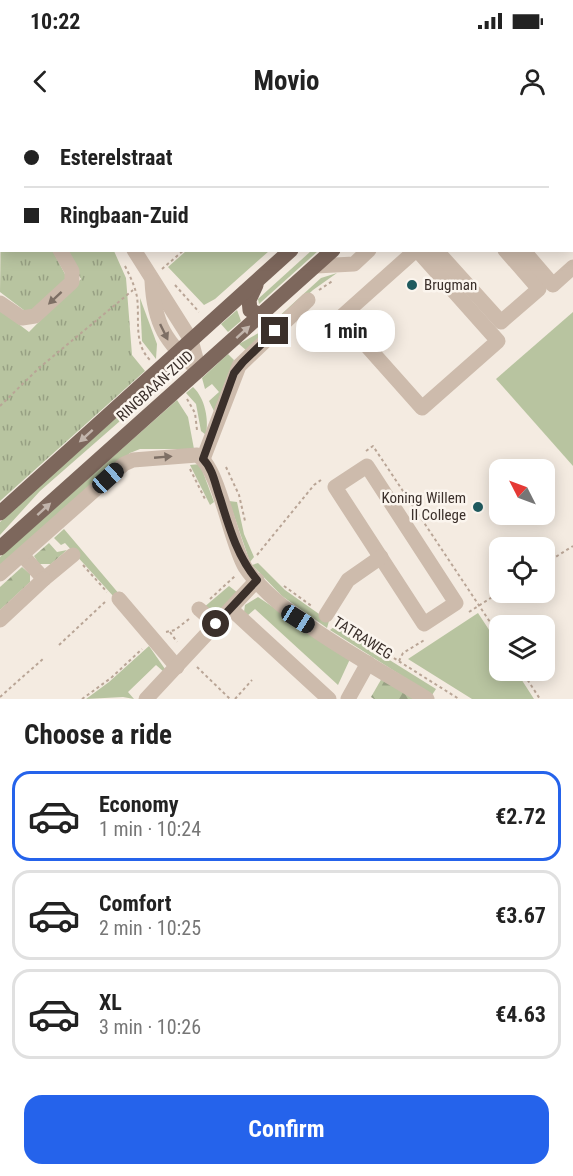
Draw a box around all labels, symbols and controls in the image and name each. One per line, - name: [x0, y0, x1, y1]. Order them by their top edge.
- text: 10:22: [30, 9, 81, 34]
- icon: back: [24, 65, 57, 98]
- text: Movio: [253, 65, 320, 97]
- icon: person: [516, 65, 549, 98]
- text: Esterelstraat: [60, 145, 172, 170]
- text: Ringbaan-Zuid: [60, 203, 189, 228]
- place label: Brugman: [424, 276, 477, 294]
- marker: Brugman: [405, 278, 419, 292]
- one-way arrow: [48, 291, 62, 305]
- callout: 1 min: [296, 310, 395, 352]
- route end: [261, 317, 288, 344]
- text: 1 min: [323, 319, 368, 343]
- one-way arrow: [158, 323, 168, 341]
- one-way arrow: [235, 326, 250, 339]
- street label: RINGBAAN-ZUID: [113, 347, 197, 425]
- one-way arrow: [78, 429, 93, 443]
- one-way arrow: [153, 452, 172, 462]
- car: [89, 459, 127, 497]
- north arrow: [489, 459, 555, 525]
- map controls: [489, 459, 555, 681]
- place label: Koning Willem II College: [382, 489, 466, 524]
- marker: Koning Willem II College: [471, 500, 485, 514]
- one-way arrow: [36, 502, 51, 516]
- button: locate: [489, 537, 555, 603]
- car: [278, 602, 318, 636]
- route start: [202, 610, 229, 637]
- street label: TATRAWEG: [330, 613, 396, 663]
- button: layers: [489, 615, 555, 681]
- text: Choose a ride: [24, 719, 172, 751]
- icon: car: [27, 789, 81, 843]
- text: Economy: [99, 792, 179, 817]
- text: €2.72: [495, 804, 546, 829]
- text: 1 min · 10:24: [99, 817, 201, 841]
- icon: car: [27, 888, 81, 942]
- text: Comfort: [99, 891, 172, 916]
- text: €3.67: [495, 903, 546, 928]
- text: 2 min · 10:25: [99, 916, 201, 940]
- icon: car: [27, 987, 81, 1041]
- text: XL: [99, 990, 122, 1015]
- text: €4.63: [495, 1002, 546, 1027]
- text: 3 min · 10:26: [99, 1015, 201, 1039]
- button: Confirm: [24, 1095, 549, 1164]

